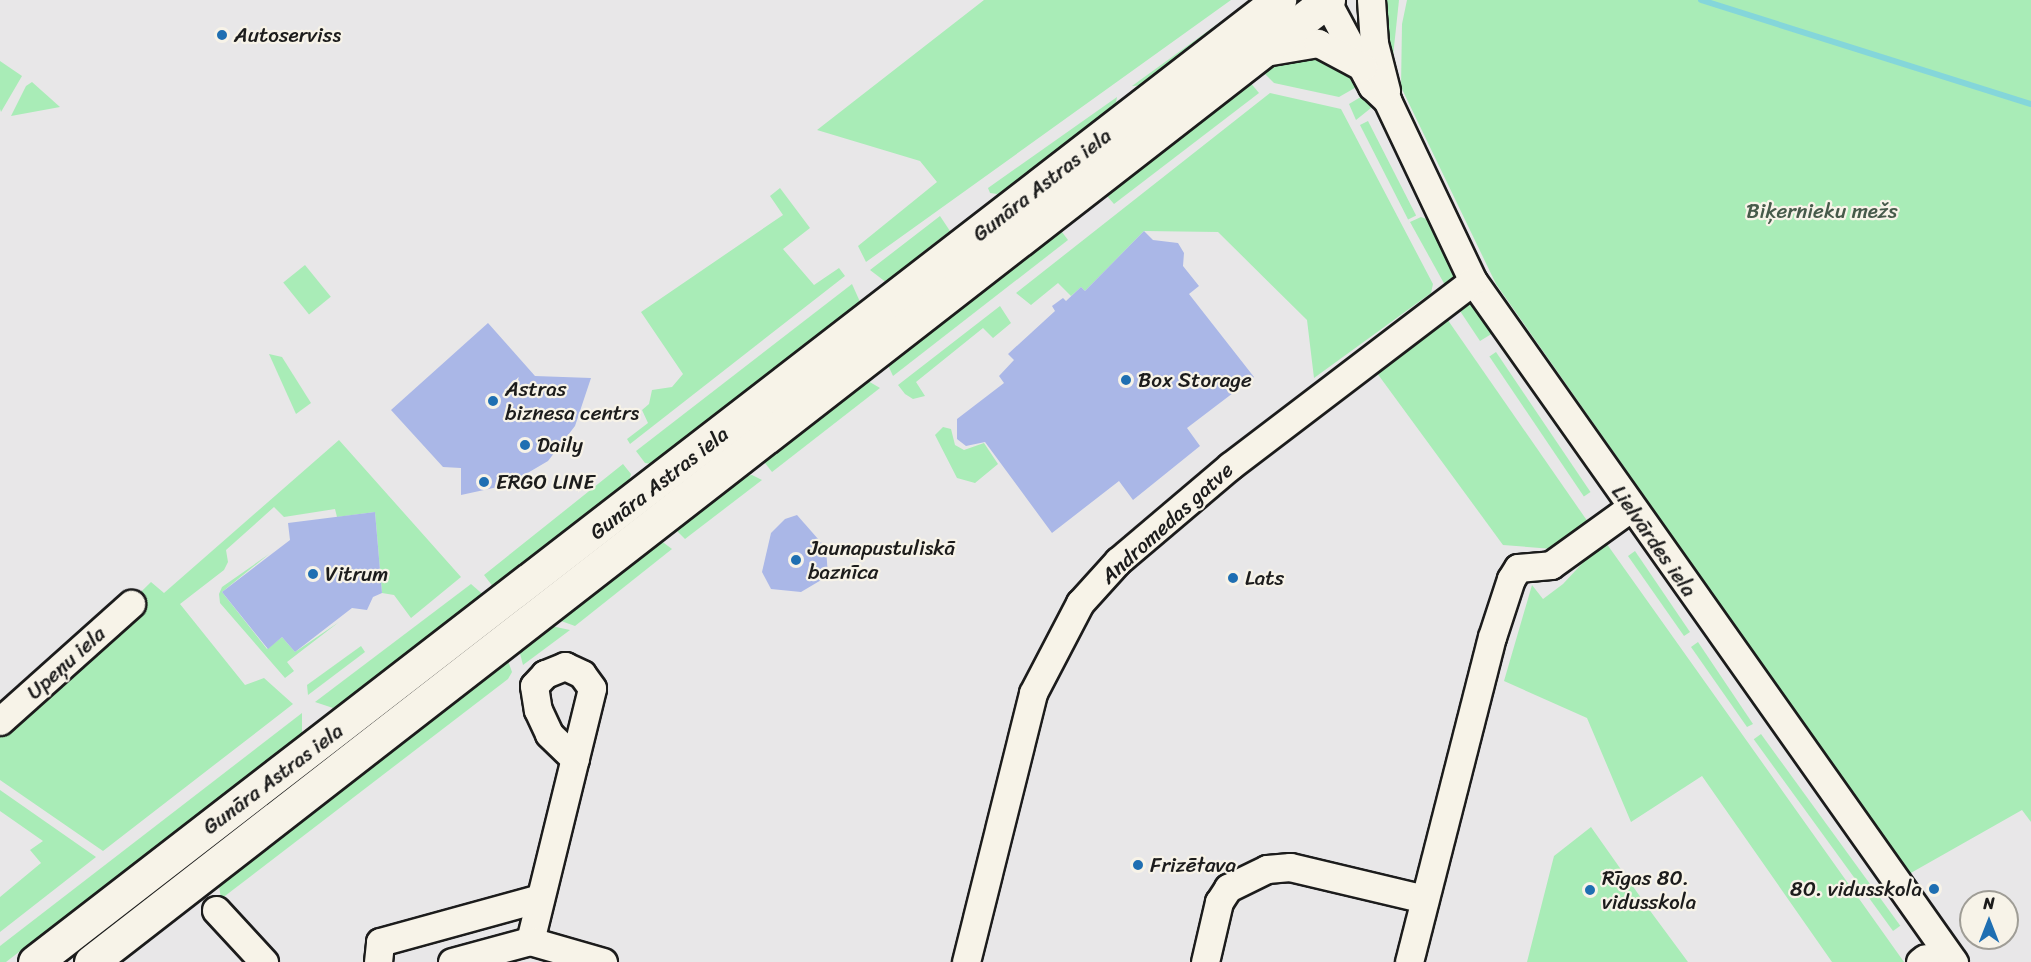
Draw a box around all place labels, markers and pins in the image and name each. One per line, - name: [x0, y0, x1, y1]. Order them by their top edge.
- place label: Autoserviss: [234, 22, 341, 48]
- marker: Autoserviss: [215, 28, 229, 42]
- place label: Box Storage: [1138, 367, 1251, 393]
- marker: Box Storage: [1119, 373, 1133, 387]
- place label: Astras biznesa centrs: [505, 376, 639, 426]
- marker: Astras biznesa centrs: [486, 394, 500, 408]
- place label: Daily: [537, 432, 583, 458]
- marker: Daily: [518, 438, 532, 452]
- place label: ERGO LINE: [496, 469, 597, 495]
- marker: ERGO LINE: [477, 475, 491, 489]
- place label: Jaunapustuliskā baznīca: [808, 535, 955, 585]
- marker: Jaunapustuliskā baznīca: [789, 553, 803, 567]
- place label: Vitrum: [325, 561, 388, 587]
- place label: Lats: [1245, 565, 1284, 591]
- marker: Vitrum: [306, 567, 320, 581]
- marker: Lats: [1226, 571, 1240, 585]
- place label: Frizētava: [1150, 852, 1236, 878]
- marker: Frizētava: [1131, 858, 1145, 872]
- place label: Rīgas 80. vidusskola: [1602, 865, 1696, 915]
- place label: 80. vidusskola: [1790, 876, 1922, 902]
- marker: 80. vidusskola: [1927, 882, 1941, 896]
- marker: Rīgas 80. vidusskola: [1583, 883, 1597, 897]

